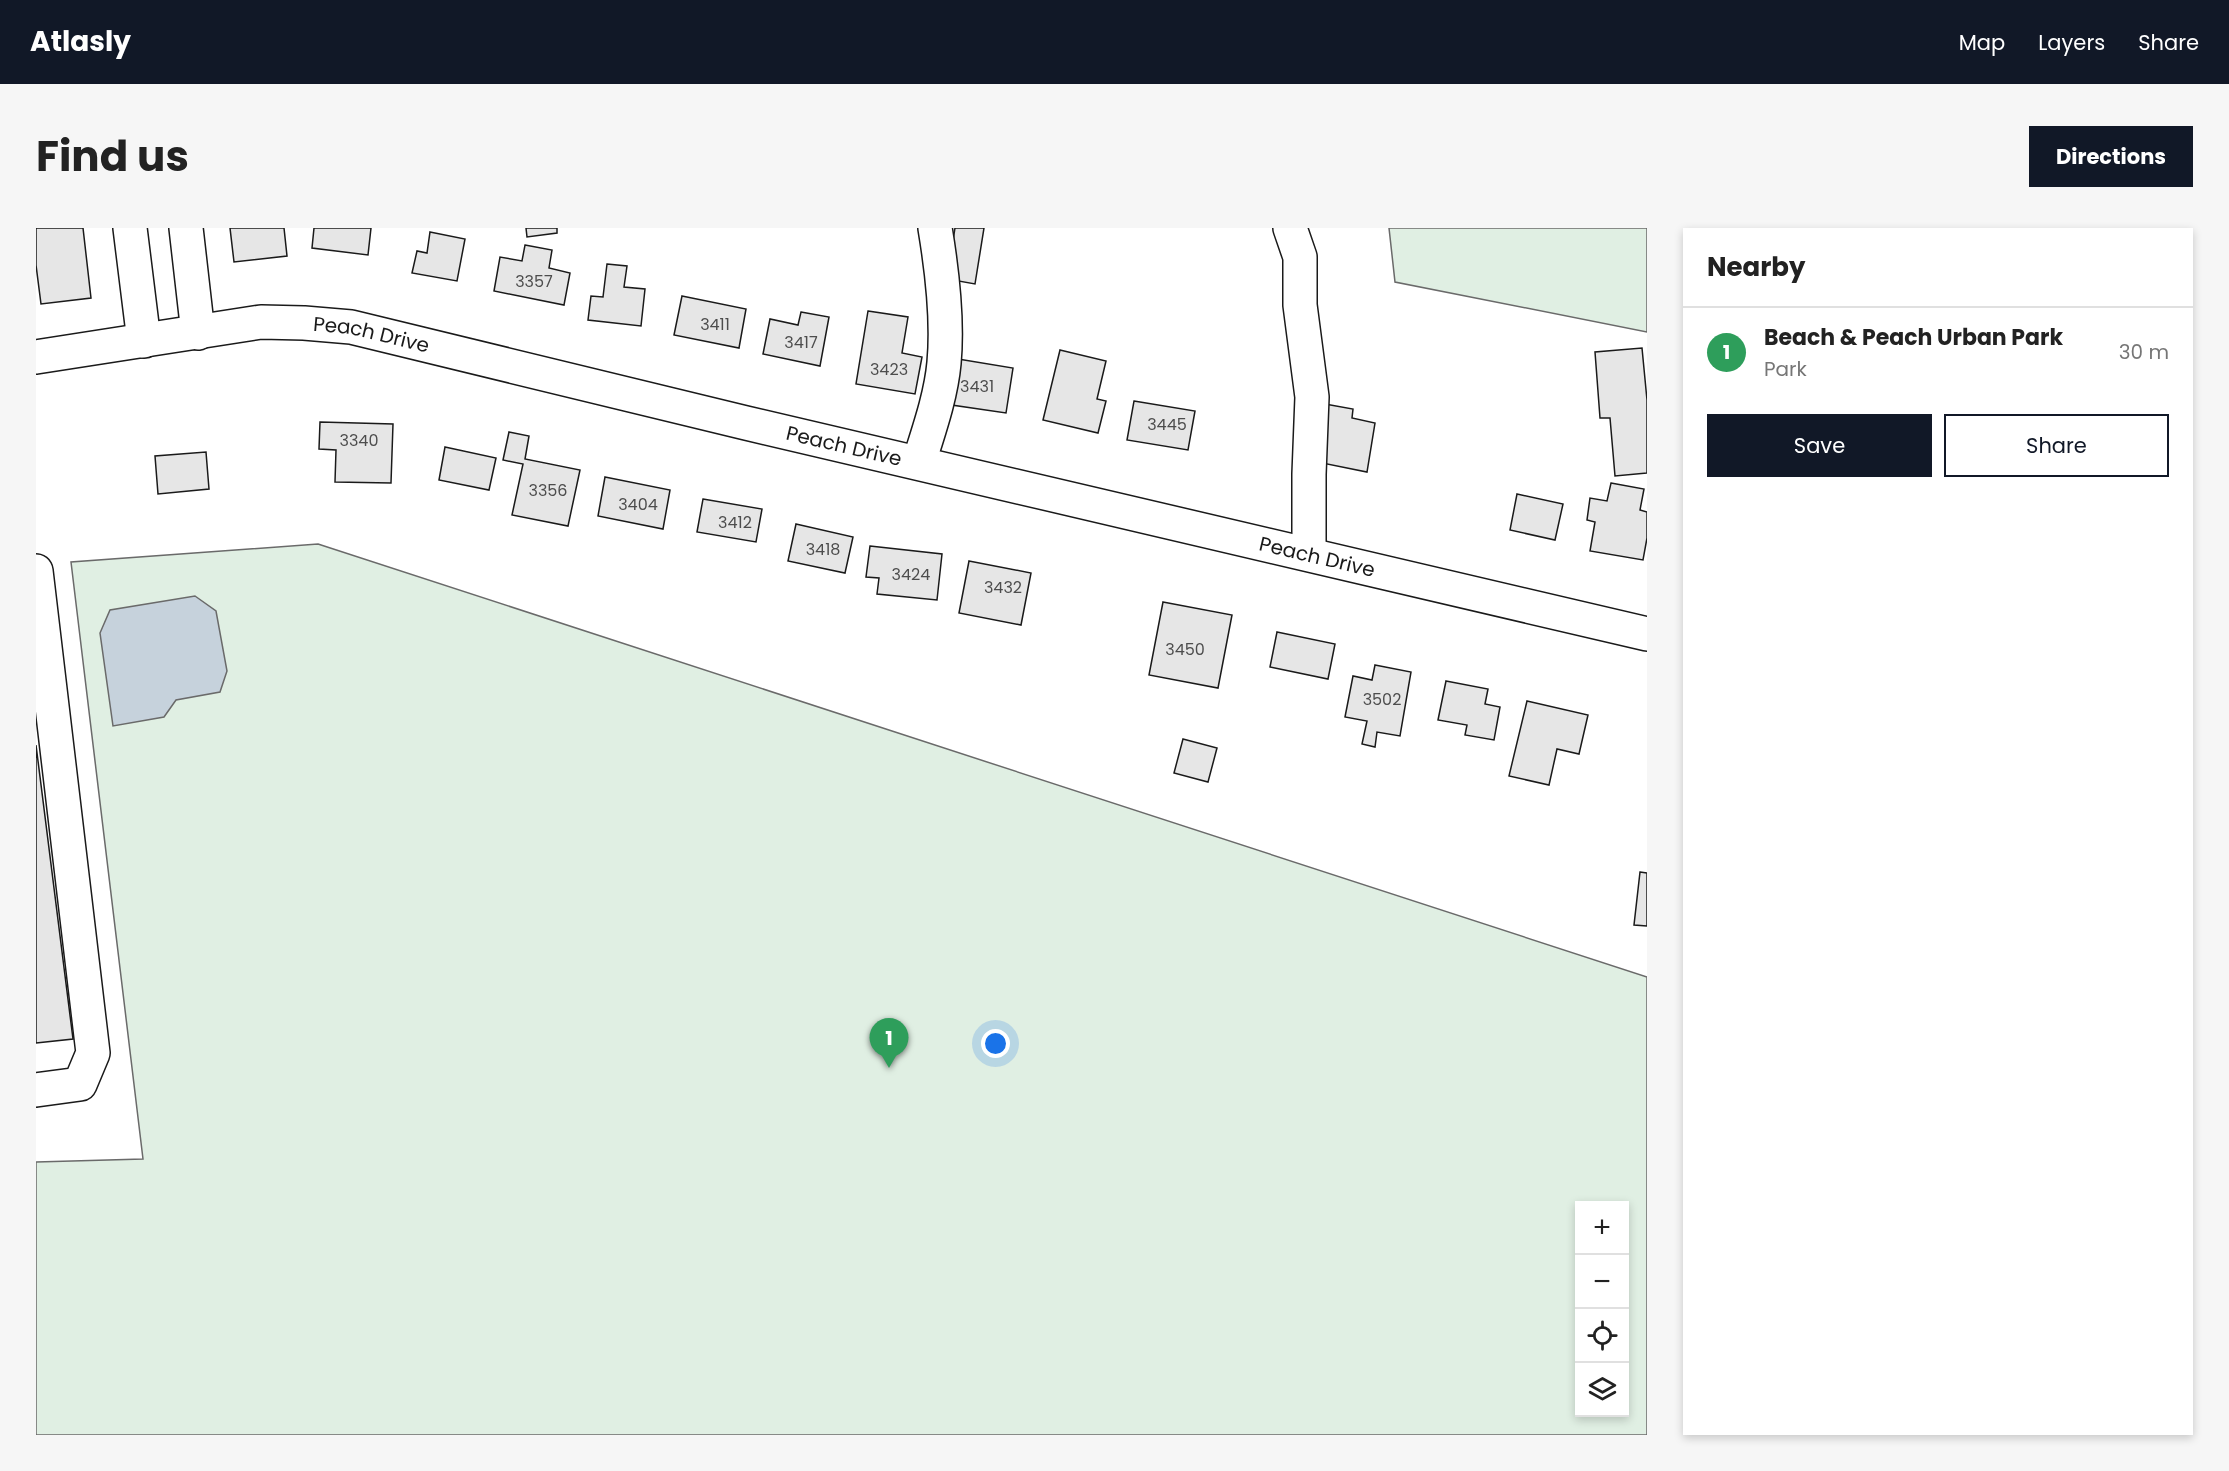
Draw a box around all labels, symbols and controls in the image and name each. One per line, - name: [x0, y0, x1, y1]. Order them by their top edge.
- text: Atlasly: [30, 22, 131, 61]
- text: Map: [1959, 28, 2005, 57]
- text: Layers: [2038, 28, 2105, 57]
- text: Share: [2138, 28, 2199, 57]
- button: Directions: [2029, 126, 2193, 187]
- text: Find us: [36, 127, 189, 186]
- text: Nearby: [1707, 249, 1805, 285]
- house number: 3357: [515, 270, 553, 293]
- street label: Peach Drive: [312, 310, 432, 360]
- house number: 3411: [700, 313, 730, 336]
- text: Beach & Peach Urban Park: [1764, 322, 2063, 353]
- house number: 3417: [784, 331, 818, 354]
- text: 1: [1723, 338, 1730, 366]
- text: 30 m: [2119, 338, 2169, 366]
- text: Park: [1764, 355, 1807, 383]
- house number: 3423: [870, 358, 908, 381]
- house number: 3431: [960, 375, 994, 398]
- house number: 3445: [1147, 413, 1187, 436]
- button: Save: [1707, 414, 1932, 477]
- button: Share: [1944, 414, 2169, 477]
- street label: Peach Drive: [783, 419, 905, 473]
- house number: 3340: [340, 429, 378, 452]
- house number: 3356: [528, 479, 568, 502]
- house number: 3404: [618, 493, 658, 516]
- house number: 3412: [718, 511, 752, 534]
- street label: Peach Drive: [1257, 530, 1378, 584]
- house number: 3418: [806, 538, 840, 561]
- house number: 3424: [892, 563, 930, 586]
- house number: 3432: [984, 576, 1022, 599]
- house number: 3450: [1165, 638, 1205, 661]
- house number: 3502: [1363, 688, 1401, 711]
- pin: 1: [870, 1018, 908, 1068]
- your location: [981, 1029, 1010, 1058]
- map controls: [1575, 1201, 1629, 1417]
- button: +: [1575, 1201, 1629, 1255]
- button: −: [1575, 1255, 1629, 1309]
- button: locate: [1575, 1309, 1629, 1363]
- button: layers: [1575, 1363, 1629, 1417]

